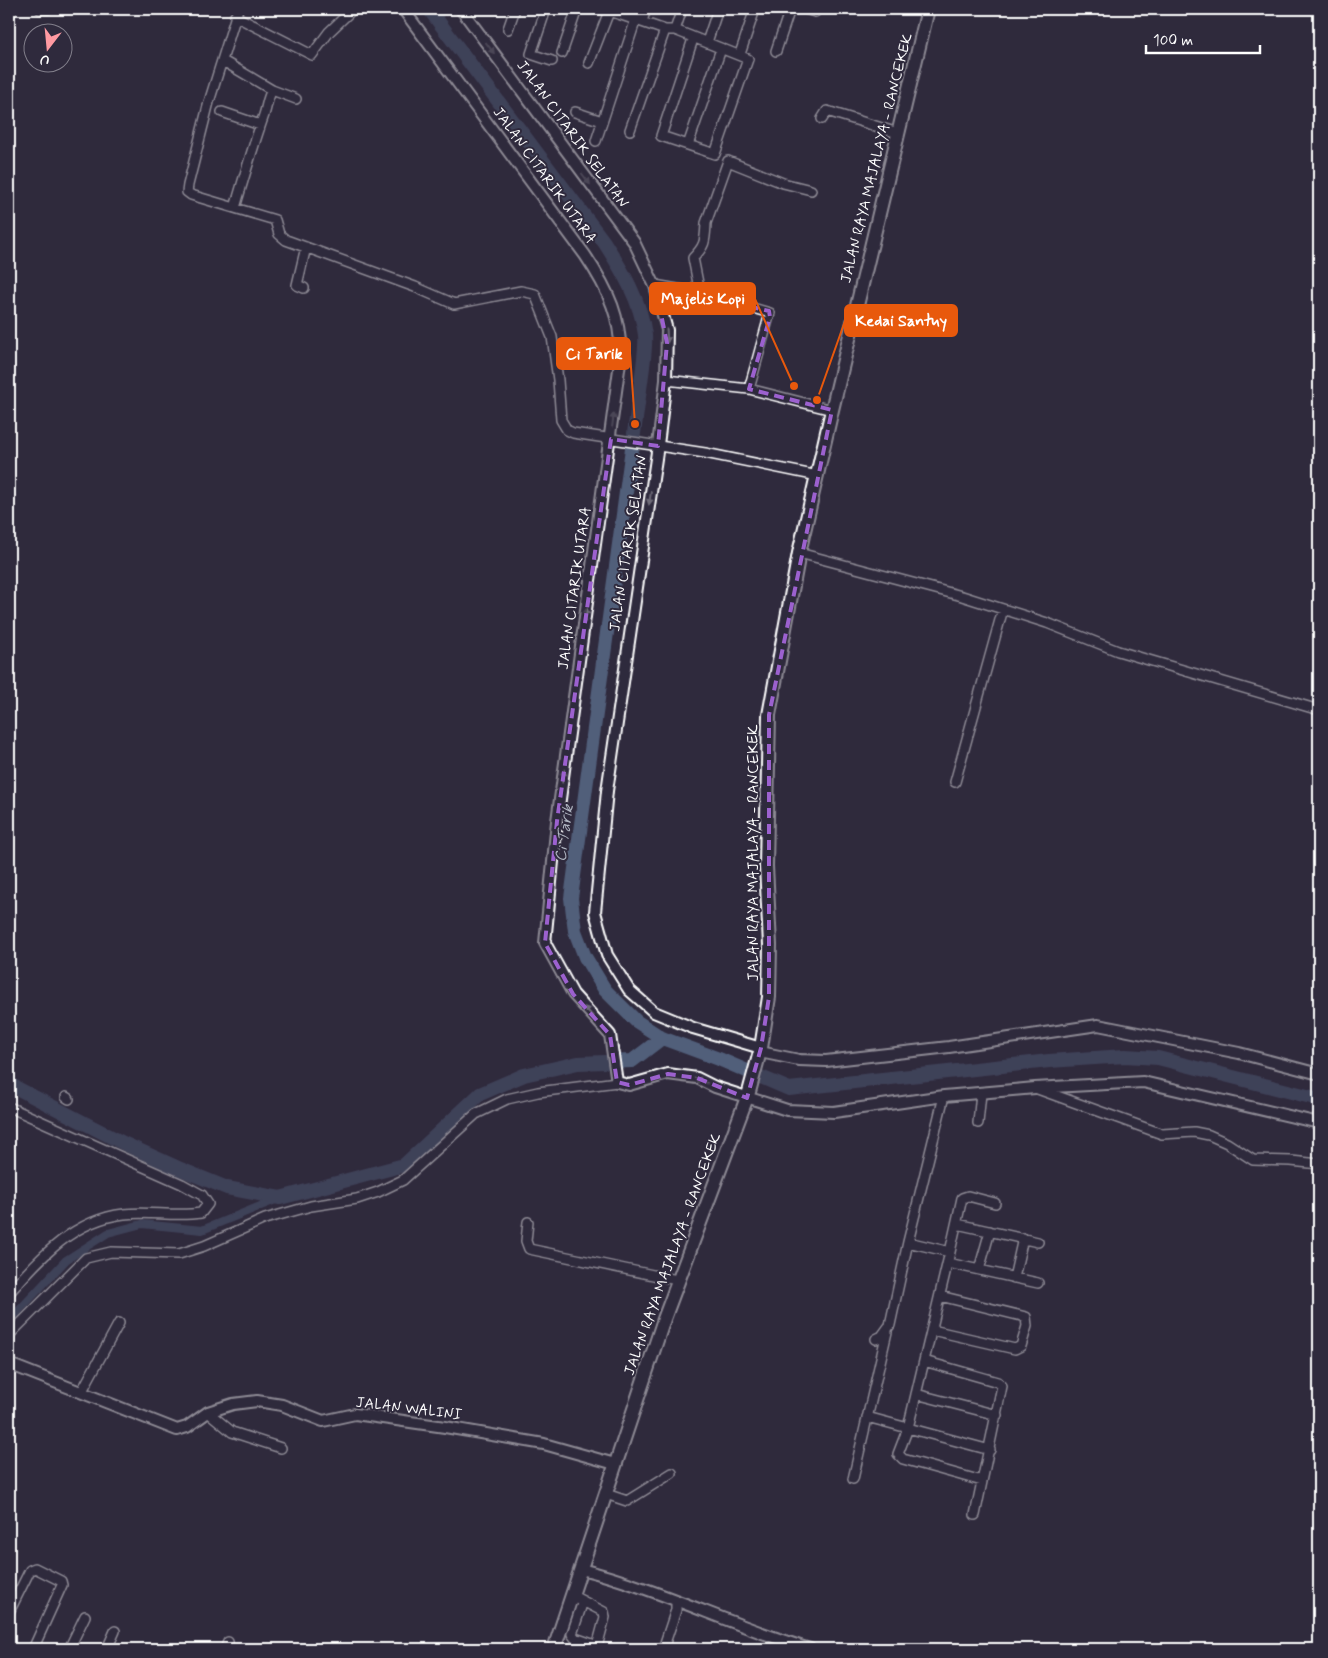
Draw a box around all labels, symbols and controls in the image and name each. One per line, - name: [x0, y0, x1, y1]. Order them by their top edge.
- north arrow: [22, 22, 72, 72]
- scale bar: [1146, 22, 1259, 54]
- street label: JALAN RAYA MAJALAYA - RANCEKEK: [836, 31, 918, 285]
- text: 100 m: [1153, 31, 1193, 51]
- one-way arrow: [485, 41, 495, 55]
- text: U: [38, 50, 52, 69]
- street label: JALAN CITARIK SELATAN: [512, 57, 633, 213]
- street label: JALAN CITARIK UTARA: [488, 103, 601, 248]
- one-way arrow: [581, 172, 591, 185]
- callout: Majelis Kopi: [650, 283, 755, 314]
- text: Majelis Kopi: [661, 289, 745, 310]
- callout: Kedai Santuy: [845, 305, 957, 336]
- text: Kedai Santuy: [855, 311, 947, 332]
- one-way arrow: [663, 329, 671, 345]
- callout: Ci Tarik: [557, 338, 630, 369]
- text: Ci Tarik: [565, 344, 623, 365]
- one-way arrow: [609, 411, 617, 427]
- street label: JALAN CITARIK SELATAN: [605, 453, 653, 633]
- one-way arrow: [646, 490, 654, 506]
- street label: JALAN CITARIK UTARA: [554, 505, 596, 671]
- one-way arrow: [582, 607, 590, 623]
- street label: JALAN RAYA MAJALAYA - RANCEKEK: [744, 725, 764, 981]
- one-way arrow: [559, 768, 567, 784]
- water label: Ci Tarik: [550, 802, 579, 863]
- one-way arrow: [583, 1006, 595, 1018]
- one-way arrow: [694, 1076, 708, 1084]
- street label: JALAN RAYA MAJALAYA - RANCEKEK: [620, 1130, 726, 1378]
- street label: JALAN WALINI: [355, 1393, 463, 1425]

